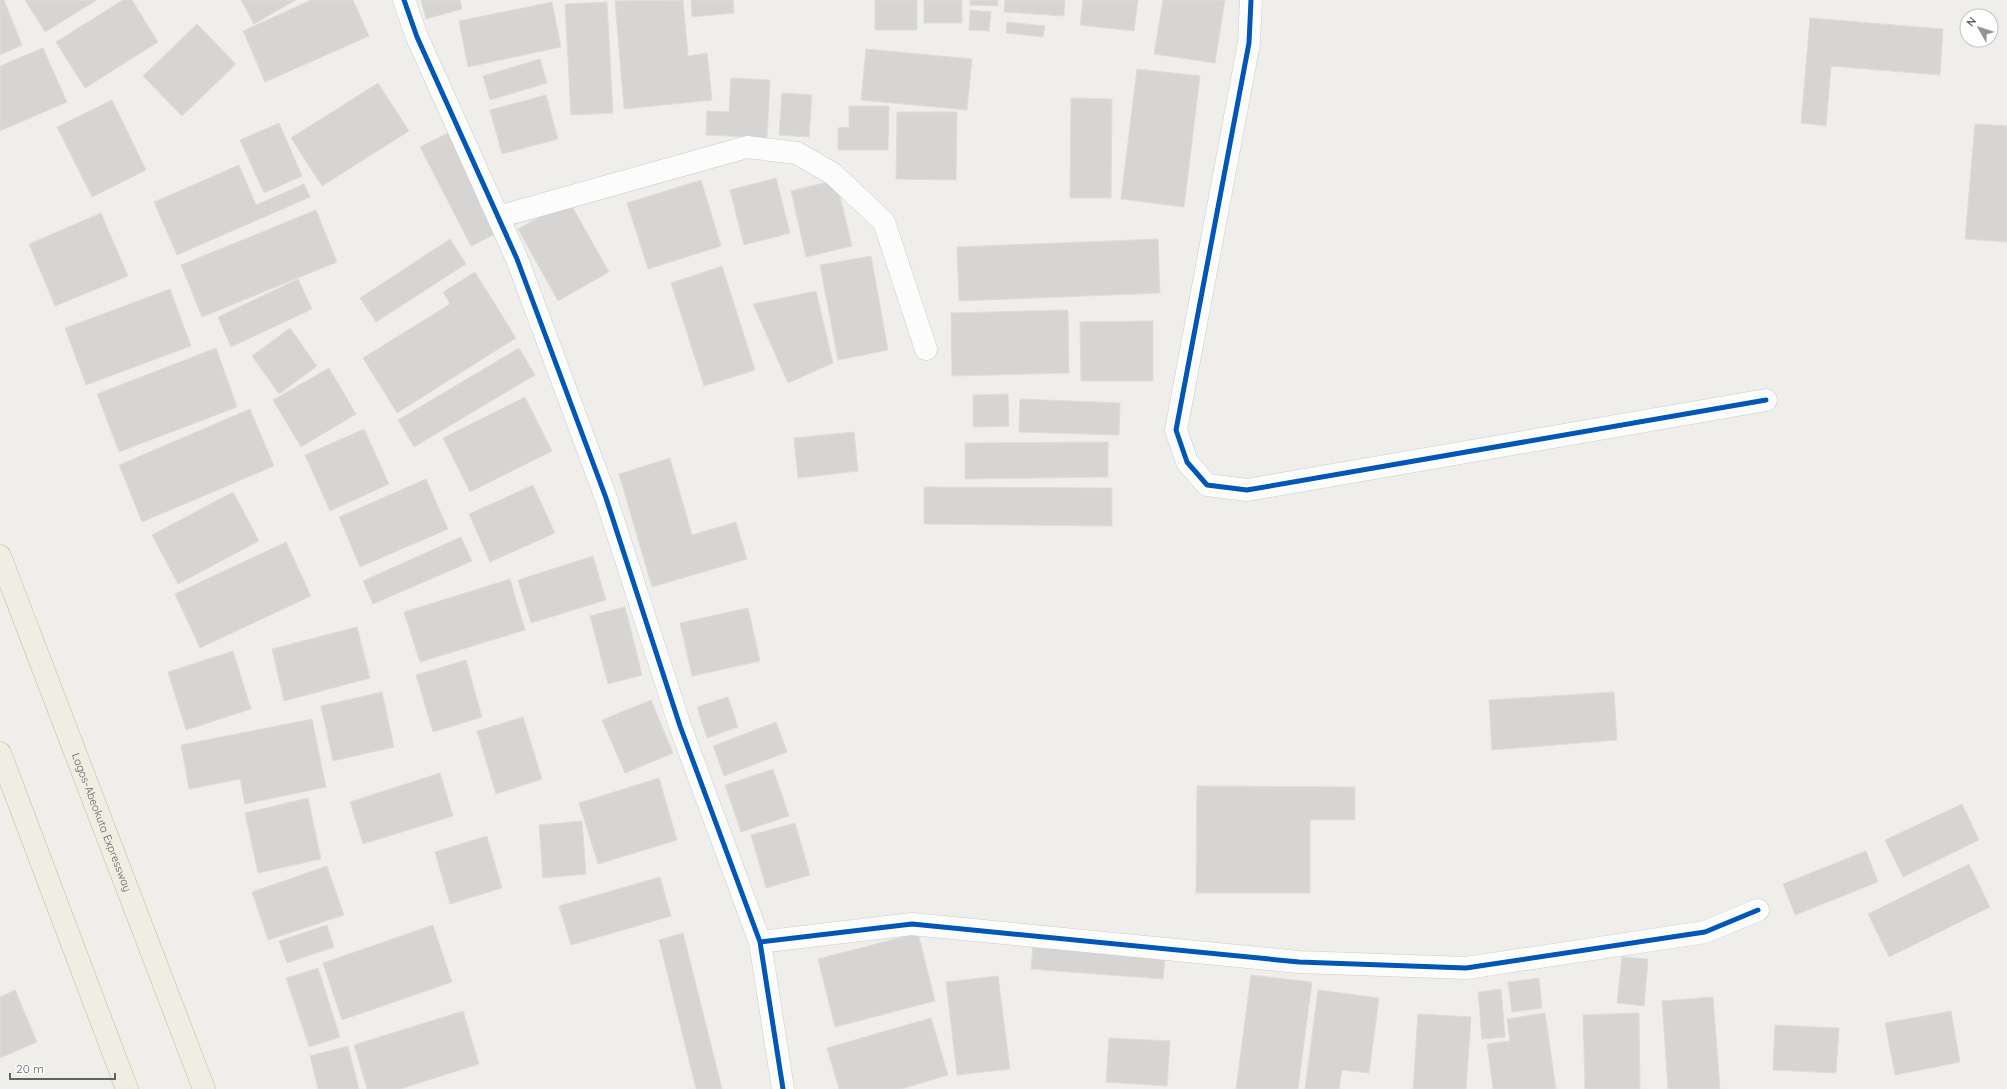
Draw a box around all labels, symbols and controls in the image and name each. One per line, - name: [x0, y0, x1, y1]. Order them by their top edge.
- north arrow: [1959, 8, 1999, 48]
- text: N: [1963, 14, 1979, 29]
- street label: Lagos-Abeokuta Expressway: [69, 751, 135, 894]
- scale bar: [10, 1055, 115, 1081]
- text: 20 m: [16, 1061, 44, 1076]

